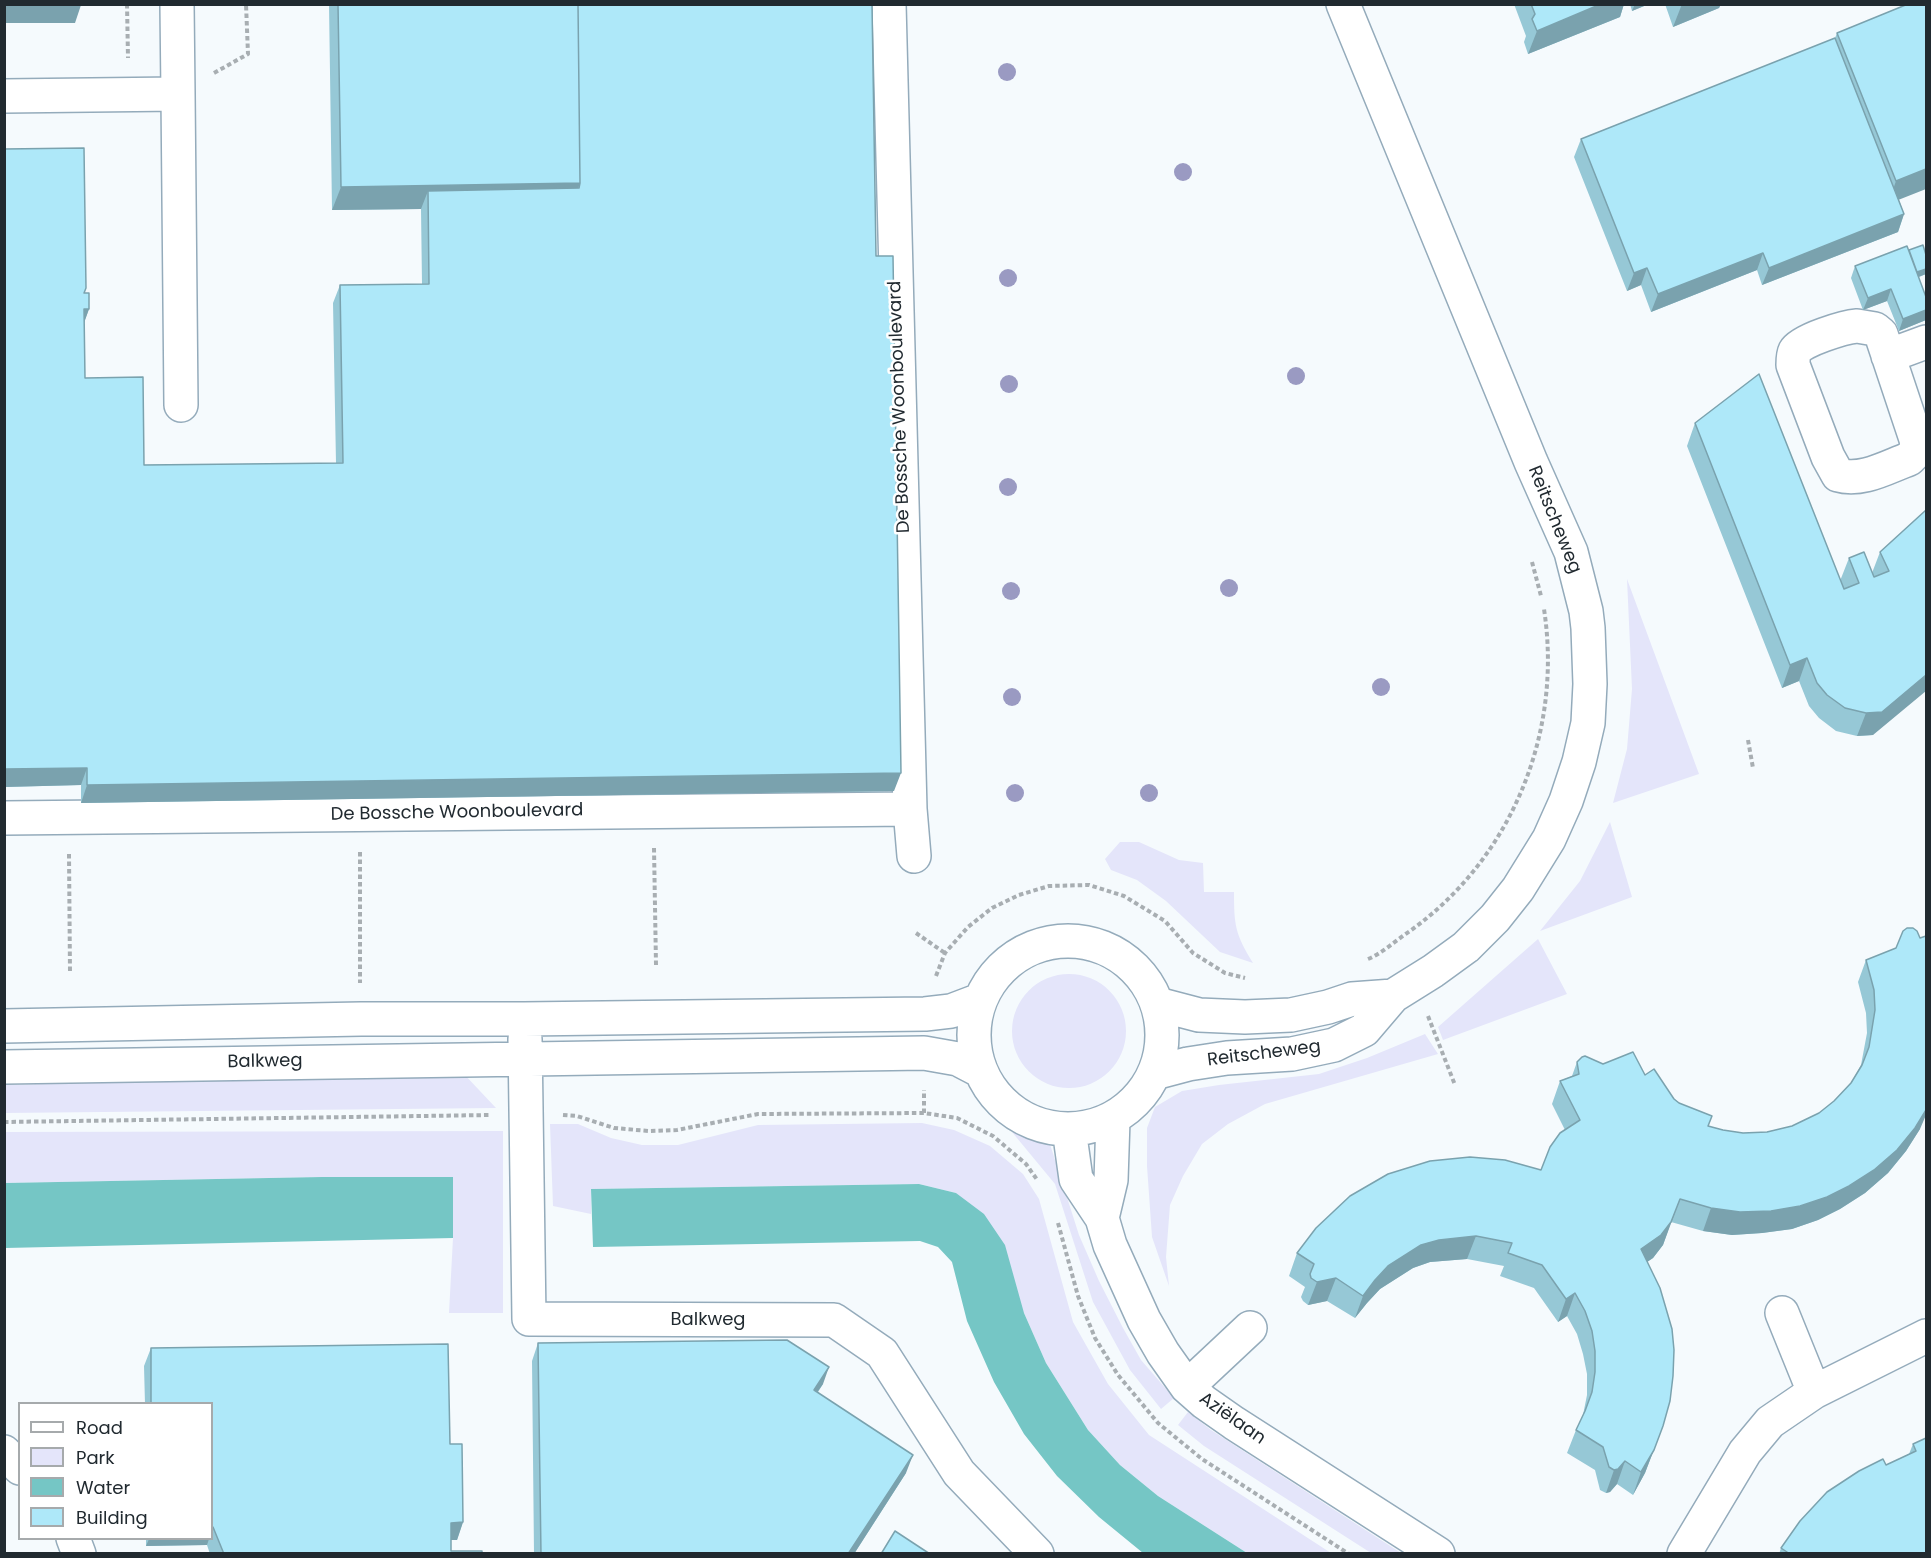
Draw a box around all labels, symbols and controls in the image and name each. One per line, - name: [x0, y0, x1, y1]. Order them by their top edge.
- street label: De Bossche Woonboulevard: [885, 280, 915, 534]
- street label: Reitscheweg: [1523, 463, 1585, 577]
- street label: De Bossche Woonboulevard: [331, 800, 583, 826]
- street label: Reitscheweg: [1206, 1036, 1322, 1072]
- street label: Balkweg: [227, 1051, 303, 1073]
- street label: Balkweg: [671, 1309, 745, 1331]
- street label: Aziëlaan: [1195, 1388, 1269, 1450]
- legend: [18, 1402, 213, 1540]
- text: Road: [76, 1415, 123, 1440]
- text: Park: [76, 1445, 115, 1470]
- text: Water: [76, 1475, 130, 1500]
- text: Building: [76, 1505, 148, 1530]

